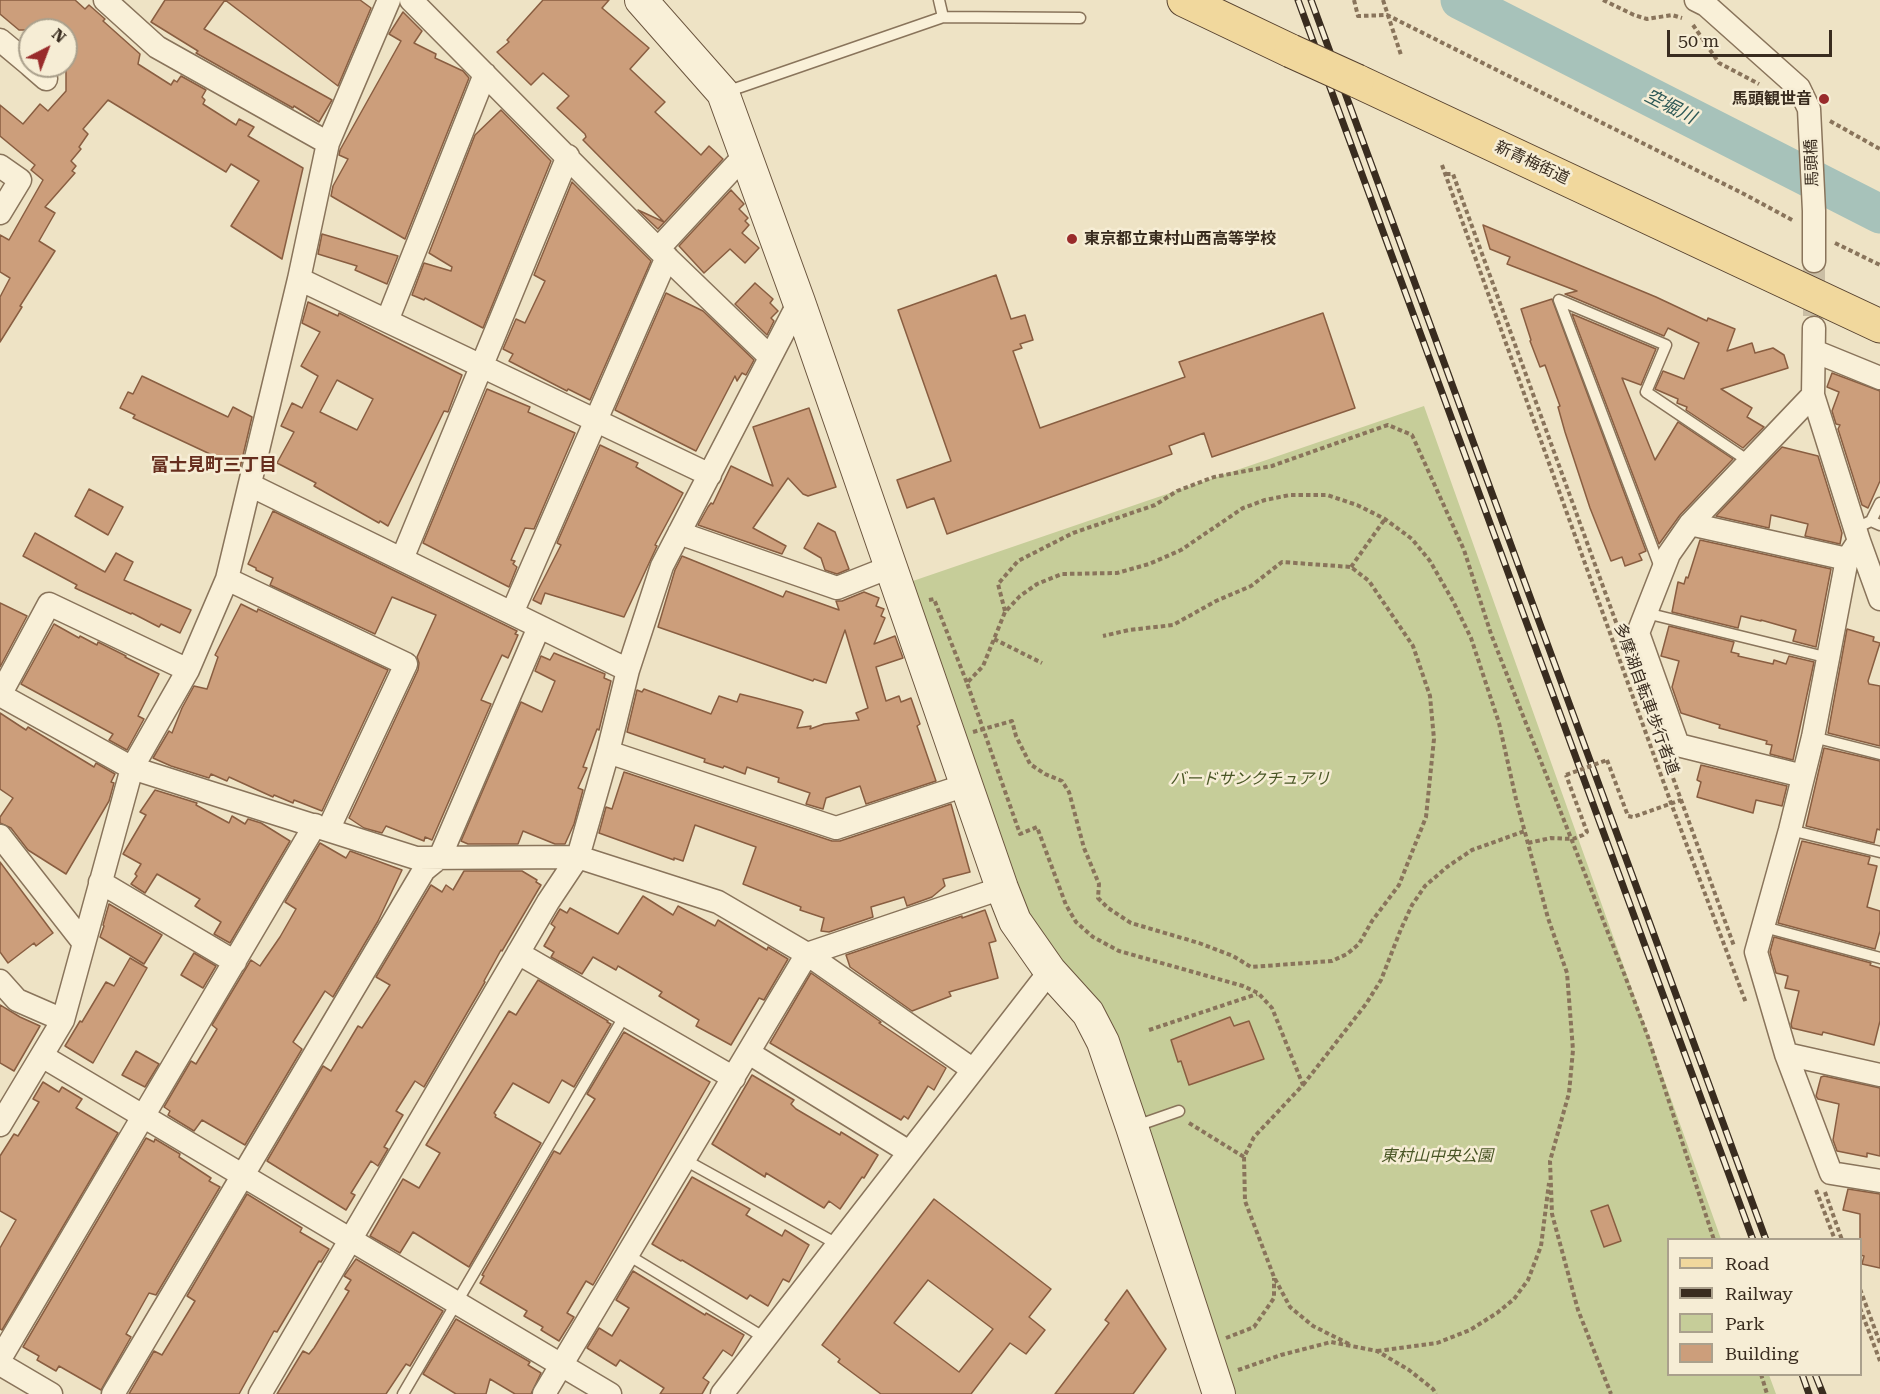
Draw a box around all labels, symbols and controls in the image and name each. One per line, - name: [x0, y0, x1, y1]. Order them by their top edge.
- north arrow: [18, 18, 78, 78]
- scale bar: [1670, 18, 1835, 56]
- text: N: [48, 25, 70, 47]
- text: 50 m: [1678, 30, 1719, 51]
- water label: 空堀川: [1641, 85, 1699, 129]
- place label: 馬頭観世音: [1732, 89, 1812, 109]
- marker: 馬頭観世音: [1817, 92, 1831, 106]
- street label: 新青梅街道: [1492, 137, 1572, 189]
- street label: 馬頭橋: [1802, 139, 1822, 187]
- place label: 東京都立東村山西高等学校: [1084, 229, 1276, 249]
- marker: 東京都立東村山西高等学校: [1065, 232, 1079, 246]
- district label: 富士見町三丁目: [151, 455, 277, 477]
- street label: 多摩湖自転車歩行者道: [1610, 621, 1682, 777]
- park label: バードサンクチュアリ: [1170, 769, 1330, 789]
- park label: 東村山中央公園: [1381, 1146, 1493, 1166]
- legend: [1667, 1238, 1862, 1376]
- text: Road: [1725, 1253, 1769, 1274]
- text: Railway: [1725, 1283, 1793, 1304]
- text: Park: [1725, 1313, 1765, 1334]
- text: Building: [1725, 1343, 1799, 1364]

